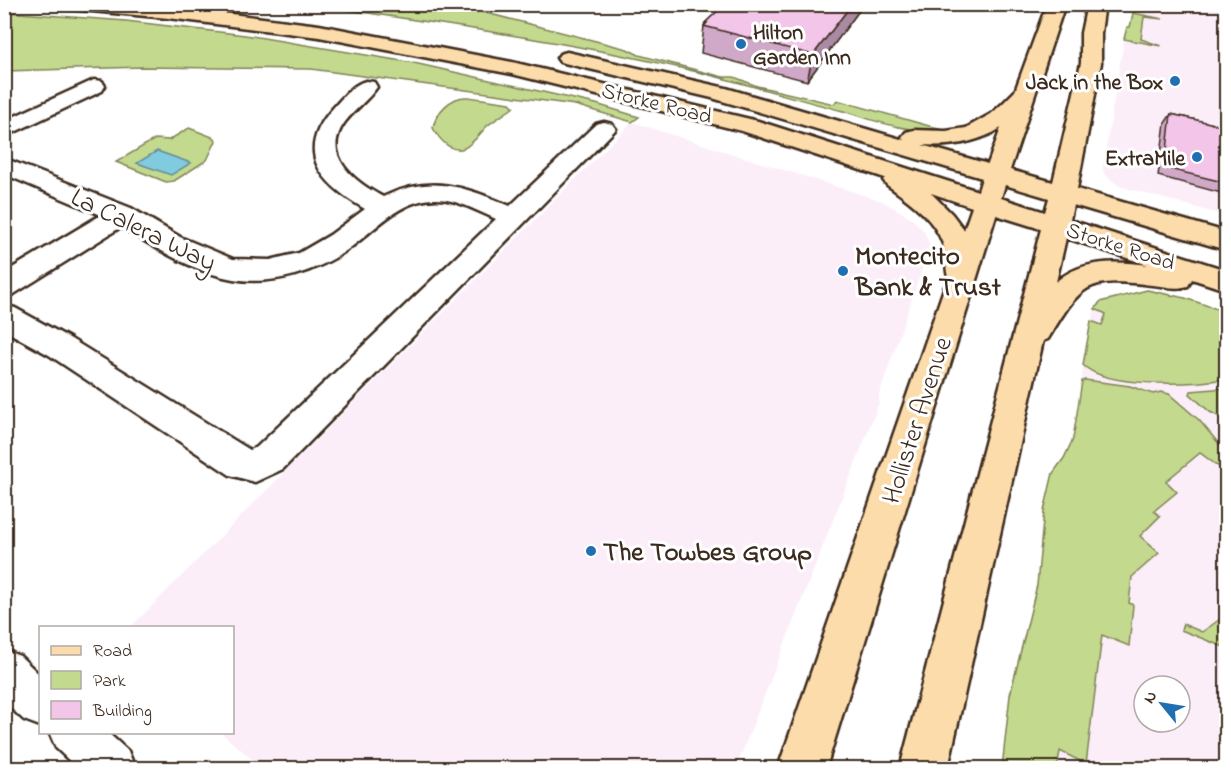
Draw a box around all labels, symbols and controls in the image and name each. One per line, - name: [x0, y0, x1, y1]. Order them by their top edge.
- place label: Hilton Garden Inn: [753, 18, 851, 75]
- marker: Hilton Garden Inn: [734, 37, 748, 51]
- place label: Jack in the Box: [1026, 68, 1163, 100]
- marker: Jack in the Box: [1168, 74, 1182, 88]
- street label: Storke Road: [598, 76, 715, 134]
- place label: ExtraMile: [1105, 144, 1186, 176]
- marker: ExtraMile: [1190, 150, 1204, 164]
- street label: La Calera Way: [64, 179, 222, 283]
- street label: Storke Road: [1062, 215, 1179, 280]
- place label: Montecito Bank & Trust: [853, 238, 1002, 308]
- marker: Montecito Bank & Trust: [836, 264, 850, 278]
- street label: Hollister Avenue: [873, 331, 964, 509]
- place label: The Towbes Group: [603, 534, 812, 573]
- marker: The Towbes Group: [584, 544, 598, 558]
- legend: [39, 626, 234, 734]
- text: Road: [93, 639, 132, 665]
- text: Park: [93, 669, 126, 695]
- north arrow: [1132, 674, 1192, 734]
- text: N: [1138, 687, 1164, 708]
- text: Building: [92, 699, 152, 726]

